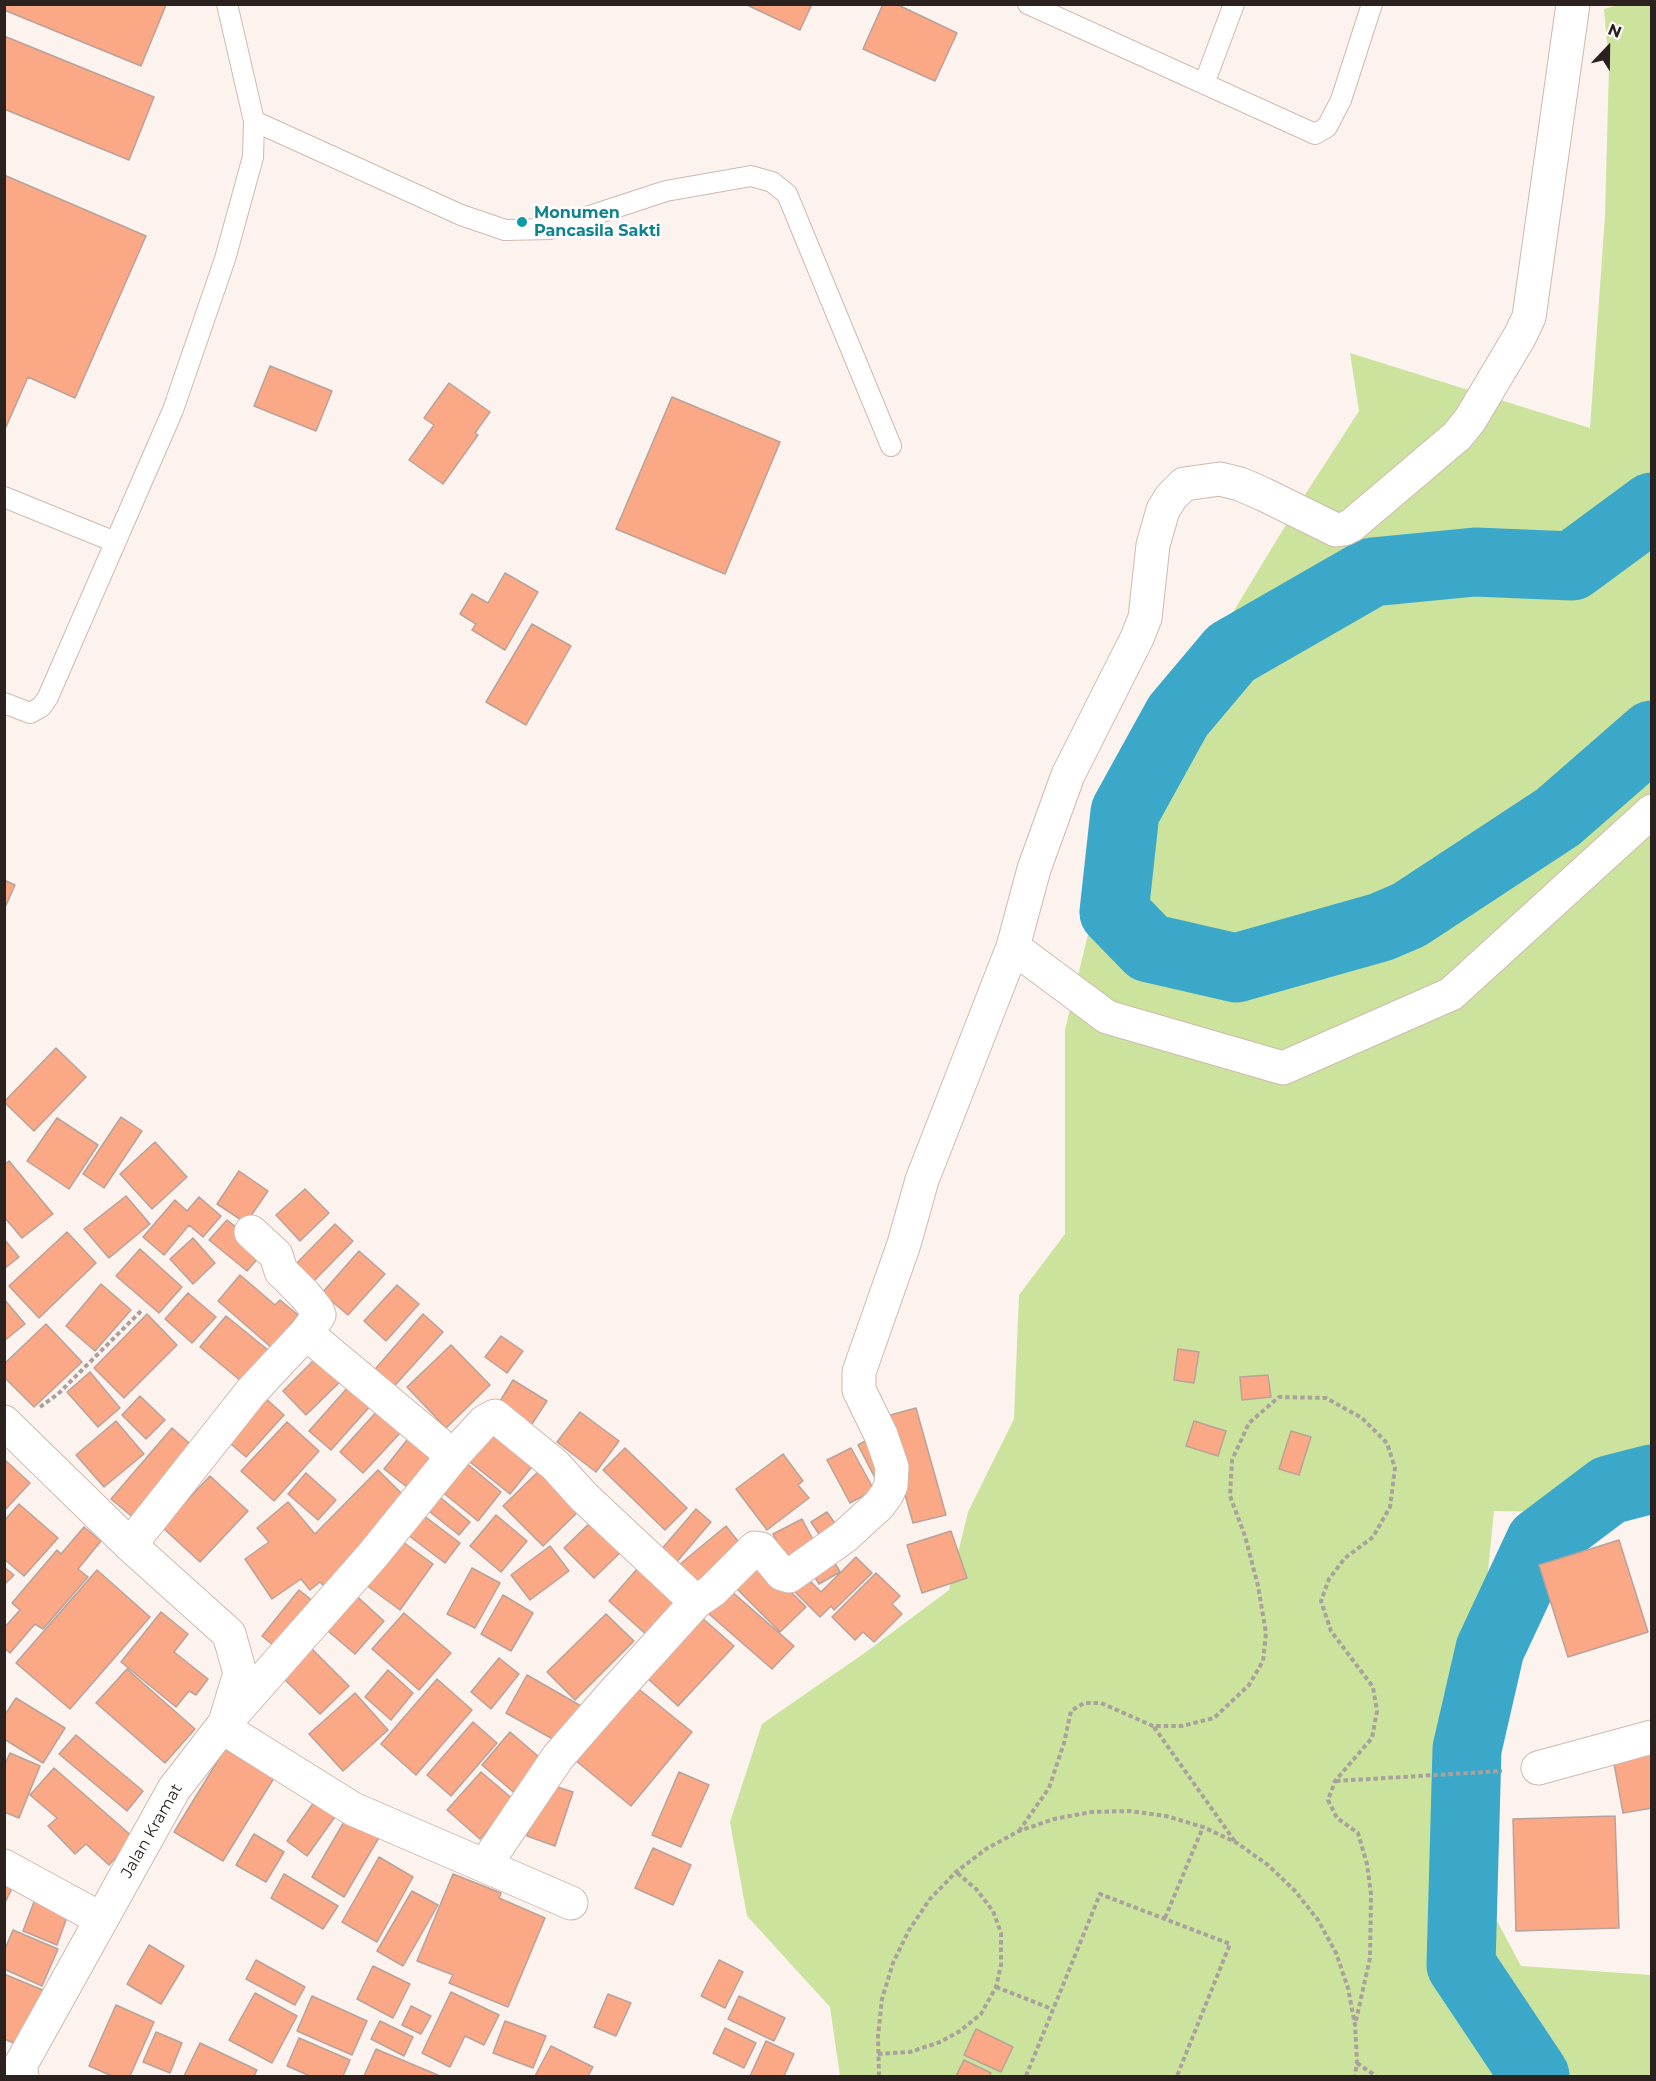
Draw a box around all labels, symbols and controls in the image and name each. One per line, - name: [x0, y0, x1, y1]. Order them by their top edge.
- north arrow: [1578, 18, 1638, 78]
- text: N: [1605, 20, 1624, 42]
- place label: Monumen Pancasila Sakti: [534, 203, 661, 241]
- marker: Monumen Pancasila Sakti: [515, 215, 529, 229]
- street label: Jalan Kramat: [117, 1780, 187, 1882]

